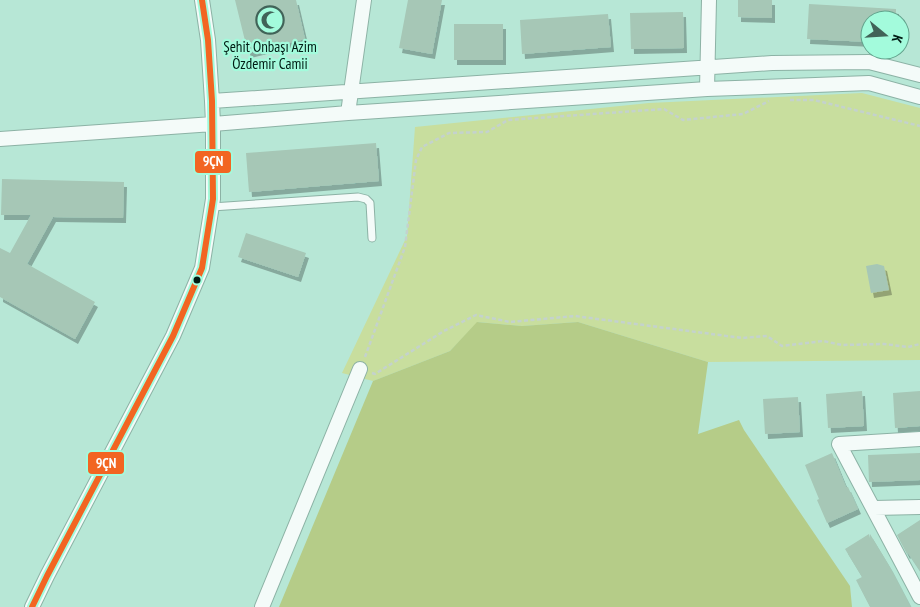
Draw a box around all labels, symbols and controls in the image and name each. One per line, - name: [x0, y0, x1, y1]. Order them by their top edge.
- mosque icon: Şehit Onbaşı Azim Özdemir Camii: [255, 5, 285, 35]
- north arrow: [860, 10, 910, 60]
- text: K: [887, 33, 907, 46]
- place label: Şehit Onbaşı Azim Özdemir Camii: [223, 37, 317, 73]
- line badge: 9ÇN: [194, 150, 232, 174]
- text: 9ÇN: [203, 152, 223, 170]
- unlabelled marker: [192, 275, 202, 285]
- line badge: 9ÇN: [87, 451, 125, 475]
- text: 9ÇN: [96, 454, 116, 472]

